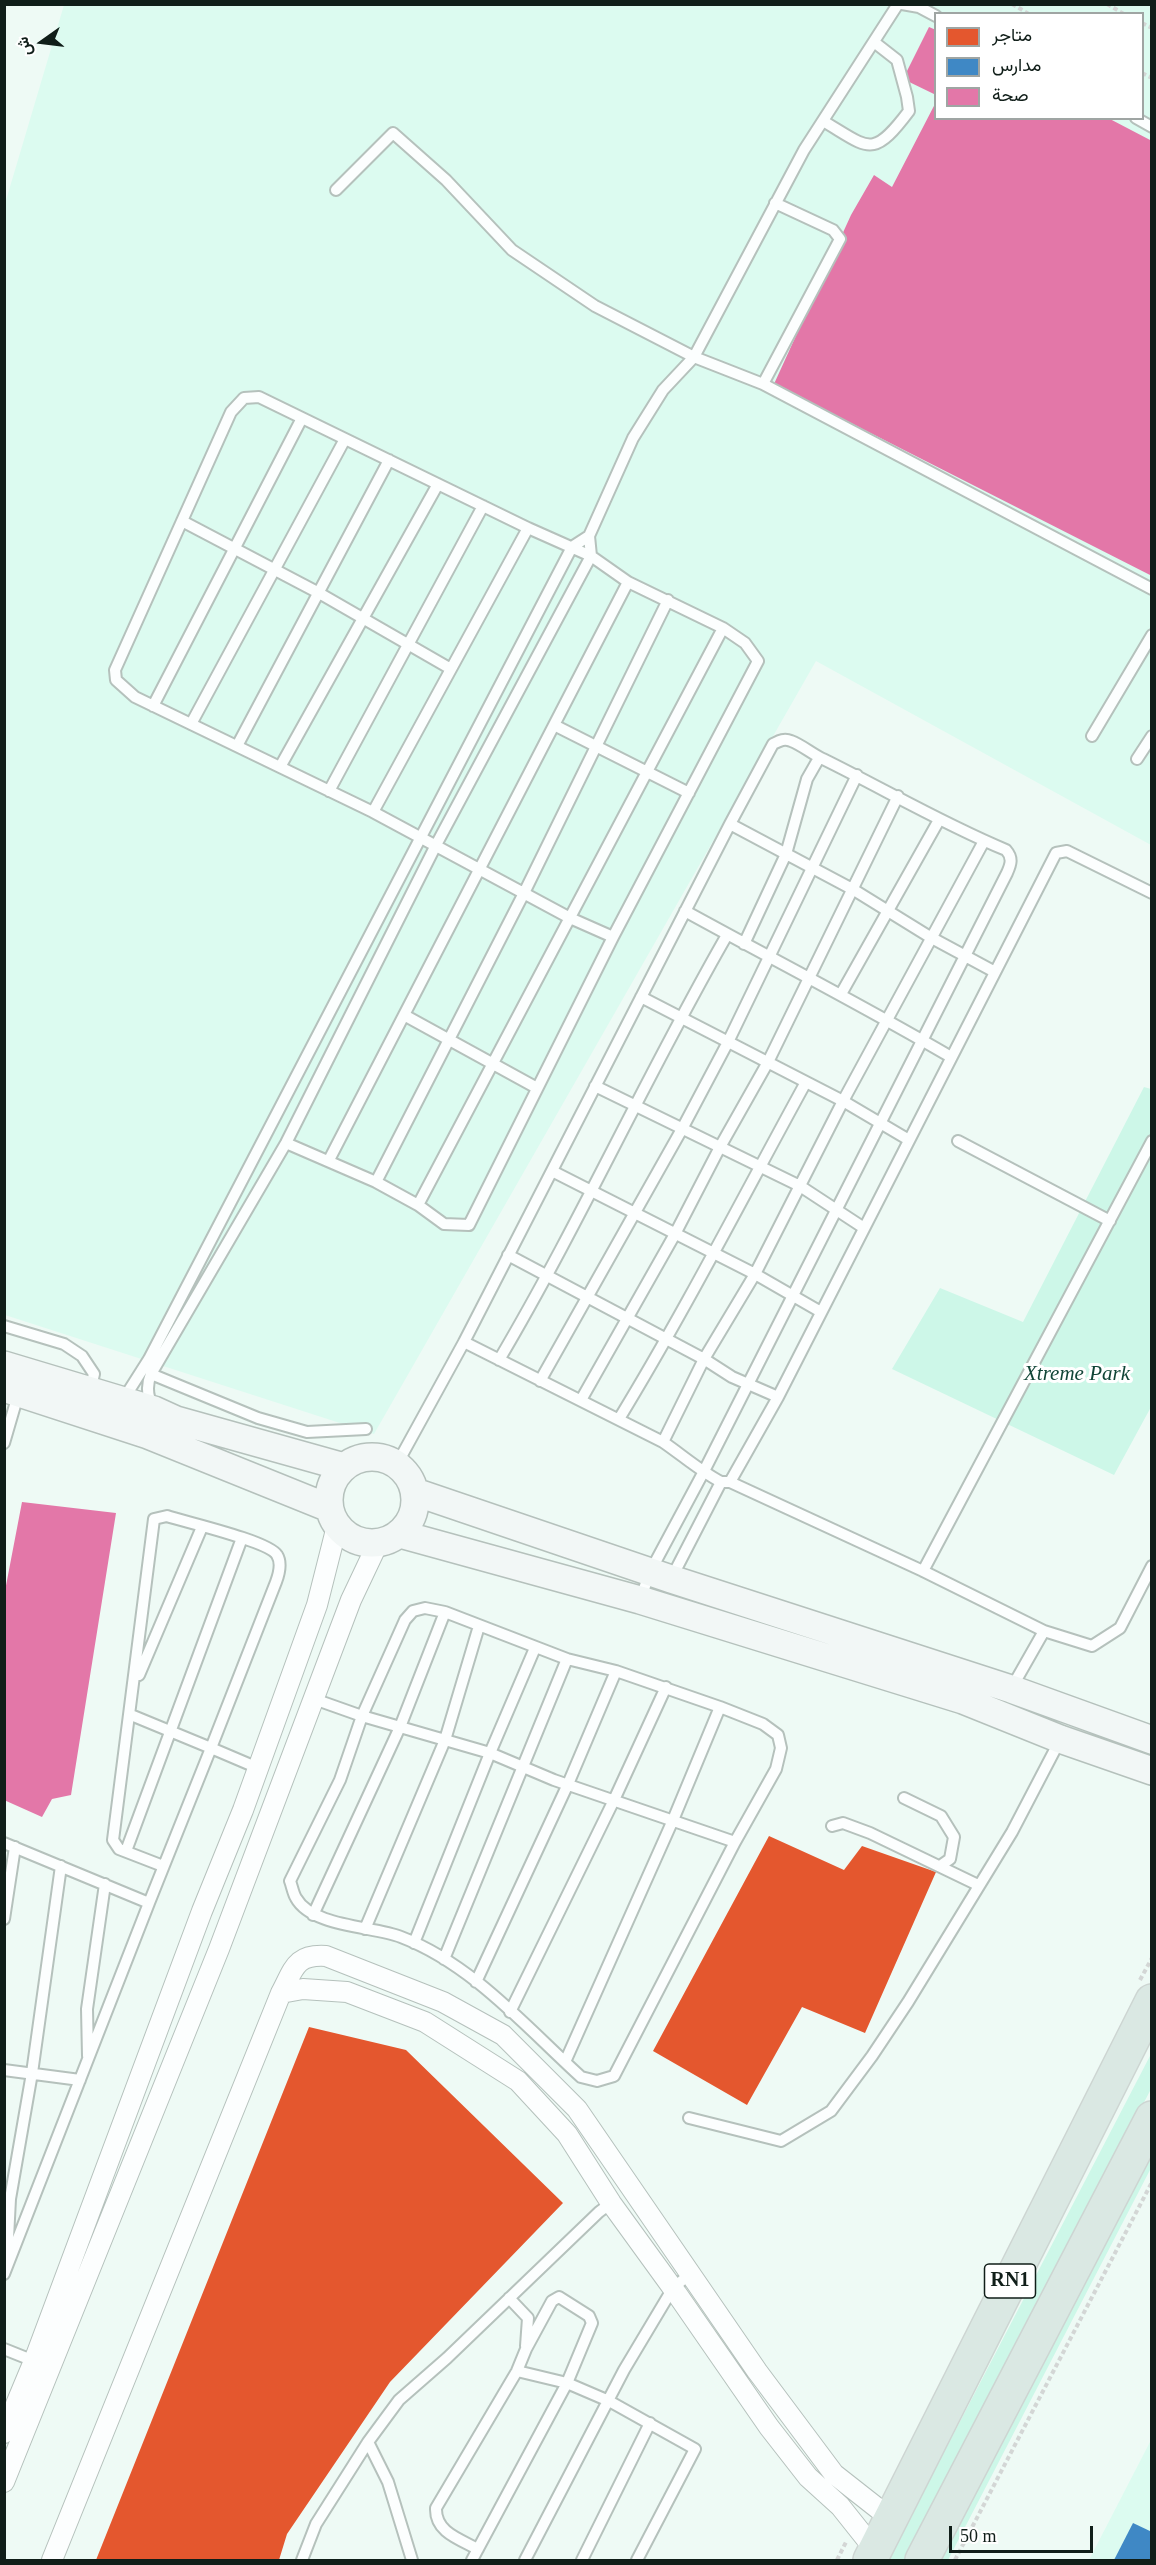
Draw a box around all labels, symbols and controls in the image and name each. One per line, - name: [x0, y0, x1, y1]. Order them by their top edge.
- north arrow: [12, 12, 72, 72]
- legend: [934, 12, 1144, 120]
- text: متاجر: [992, 25, 1032, 45]
- text: ش: [13, 35, 35, 58]
- text: مدارس: [992, 55, 1041, 75]
- text: صحة: [992, 85, 1029, 105]
- park label: Xtreme Park: [1024, 1361, 1130, 1387]
- road number: RN1: [984, 2264, 1036, 2298]
- scale bar: [952, 2514, 1096, 2552]
- text: 50 m: [960, 2526, 997, 2546]

